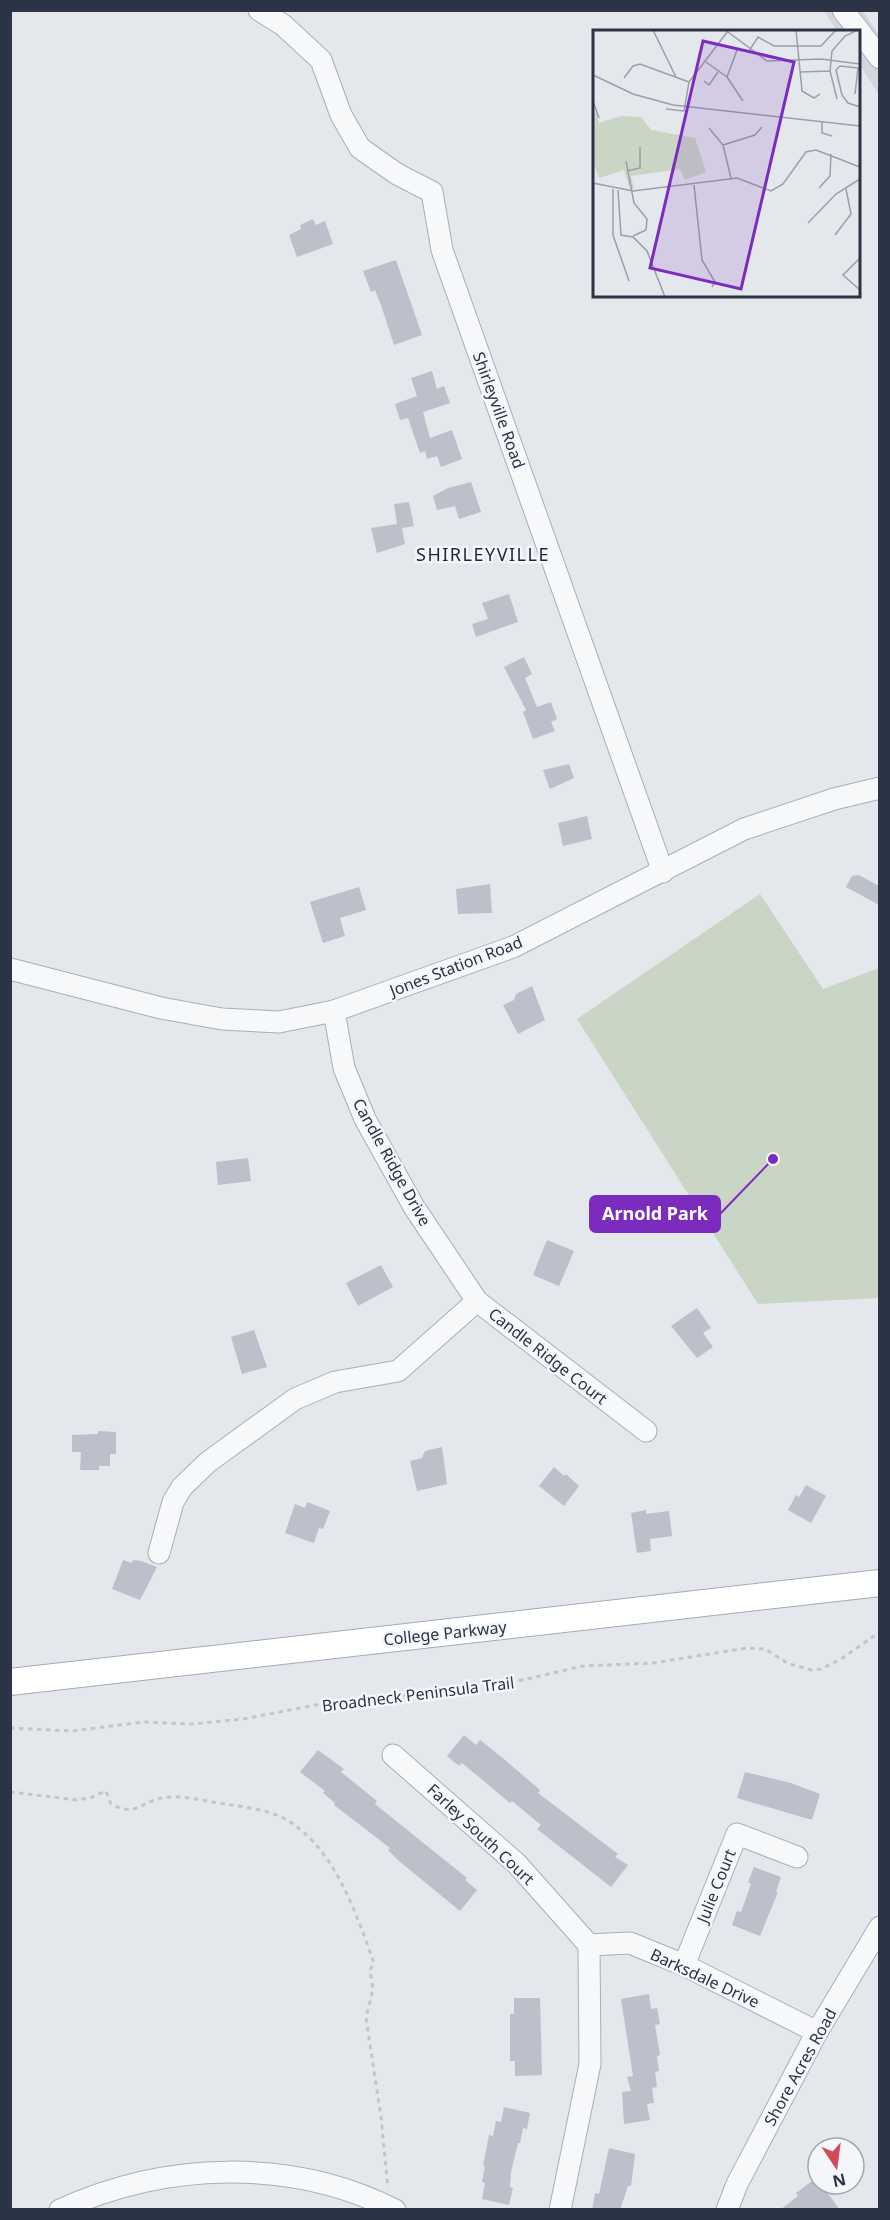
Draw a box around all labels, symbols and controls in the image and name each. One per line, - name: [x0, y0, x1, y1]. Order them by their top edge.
- inset map: [593, 30, 860, 297]
- street label: Shirleyville Road: [468, 349, 530, 471]
- district label: SHIRLEYVILLE: [416, 542, 550, 566]
- street label: Jones Station Road: [385, 931, 525, 1002]
- street label: Candle Ridge Drive: [348, 1094, 436, 1230]
- callout: Arnold Park: [590, 1196, 720, 1232]
- text: Arnold Park: [602, 1201, 709, 1225]
- street label: Candle Ridge Court: [484, 1303, 612, 1409]
- street label: College Parkway: [382, 1616, 508, 1650]
- street label: Broadneck Peninsula Trail: [321, 1671, 515, 1717]
- street label: Farley South Court: [423, 1778, 540, 1890]
- street label: Julie Court: [690, 1846, 741, 1928]
- street label: Barksdale Drive: [647, 1943, 763, 2013]
- street label: Shore Acres Road: [759, 2004, 841, 2130]
- north arrow: [806, 2136, 866, 2196]
- text: N: [831, 2168, 848, 2193]

